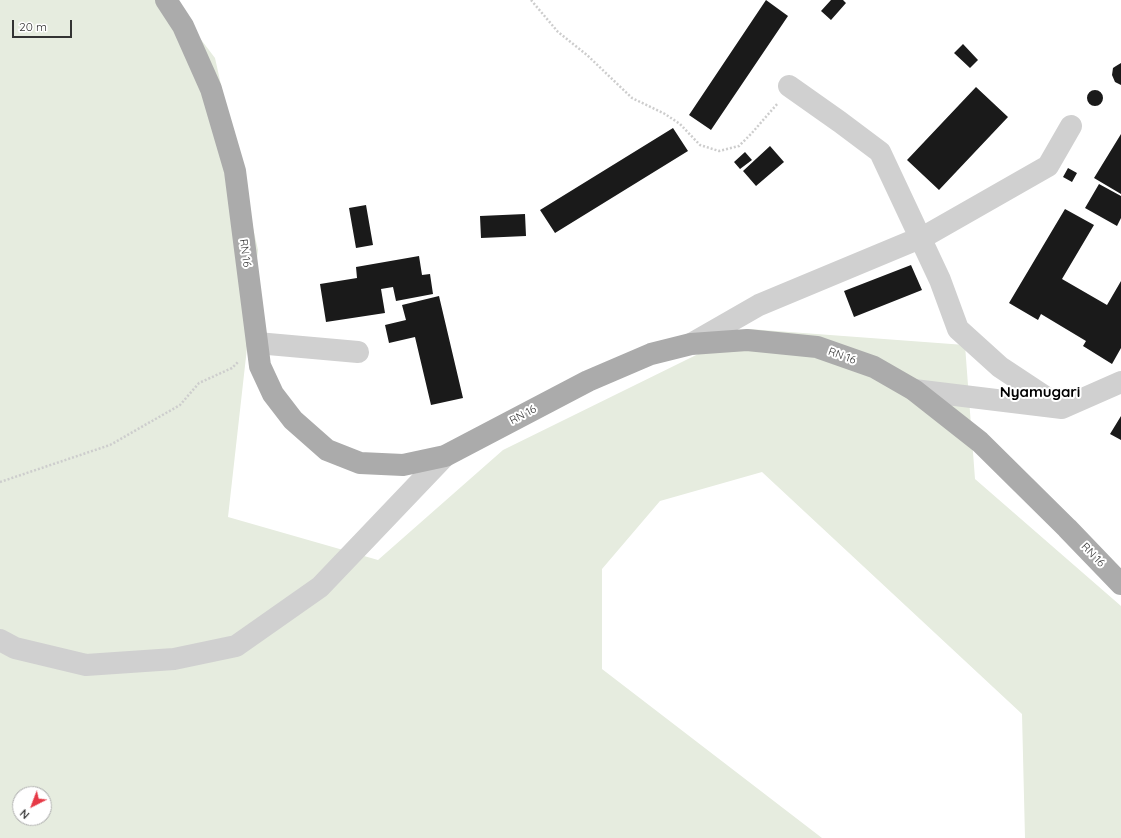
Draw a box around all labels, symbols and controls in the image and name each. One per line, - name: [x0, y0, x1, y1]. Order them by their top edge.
- scale bar: [14, 12, 74, 38]
- text: 20 m: [19, 19, 47, 34]
- street label: RN 16: [236, 238, 254, 268]
- street label: RN 16: [826, 345, 858, 367]
- district label: Nyamugari: [1000, 383, 1080, 401]
- street label: RN 16: [507, 403, 539, 427]
- street label: RN 16: [1078, 540, 1108, 570]
- north arrow: [12, 786, 52, 826]
- text: N: [17, 806, 32, 822]

